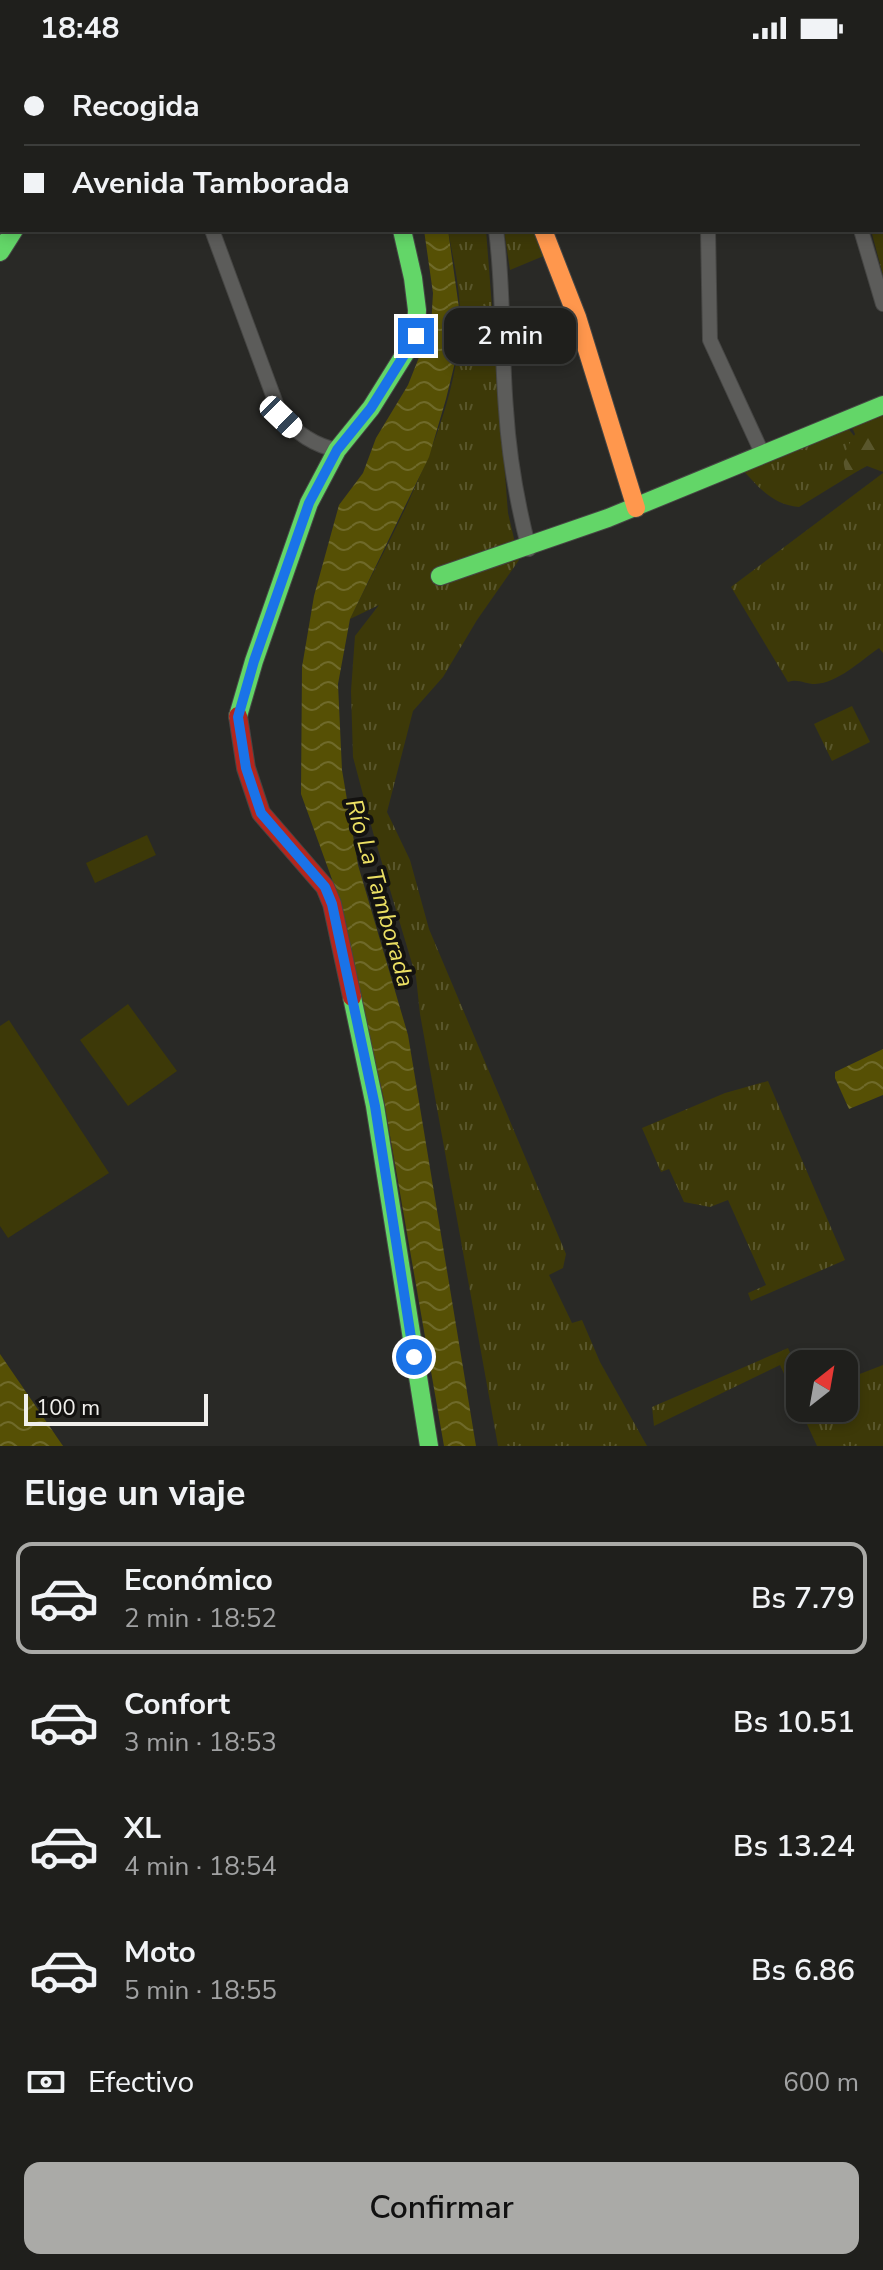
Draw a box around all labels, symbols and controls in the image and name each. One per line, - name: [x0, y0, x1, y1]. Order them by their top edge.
- text: 18:48: [40, 8, 119, 49]
- text: Recogida: [72, 86, 200, 127]
- text: Avenida Tamborada: [72, 163, 350, 204]
- callout: 2 min: [444, 308, 576, 364]
- route end: [398, 318, 434, 354]
- text: 2 min: [477, 318, 543, 353]
- car: [255, 392, 307, 442]
- water label: Río La Tamborada: [338, 795, 422, 991]
- route start: [396, 1339, 432, 1375]
- north arrow: [786, 1350, 858, 1422]
- map controls: [786, 1350, 858, 1422]
- scale bar: [24, 1390, 208, 1426]
- text: 100 m: [36, 1393, 100, 1423]
- text: Elige un viaje: [24, 1469, 245, 1518]
- text: Económico: [124, 1560, 273, 1601]
- icon: car: [28, 1562, 100, 1634]
- text: Bs 7.79: [751, 1578, 855, 1619]
- text: 2 min · 18:52: [124, 1601, 277, 1636]
- text: Confort: [124, 1684, 230, 1725]
- icon: car: [28, 1686, 100, 1758]
- text: Bs 10.51: [733, 1702, 855, 1743]
- text: 3 min · 18:53: [124, 1725, 277, 1760]
- text: XL: [124, 1808, 161, 1849]
- icon: car: [28, 1810, 100, 1882]
- text: Bs 13.24: [733, 1826, 855, 1867]
- text: 4 min · 18:54: [124, 1849, 277, 1884]
- text: Moto: [124, 1932, 196, 1973]
- icon: car: [28, 1934, 100, 2006]
- text: Bs 6.86: [751, 1950, 855, 1991]
- text: 5 min · 18:55: [124, 1973, 277, 2008]
- icon: cash: [24, 2060, 68, 2104]
- text: Efectivo: [88, 2062, 194, 2103]
- text: 600 m: [783, 2065, 859, 2100]
- button: Confirmar: [24, 2162, 859, 2254]

